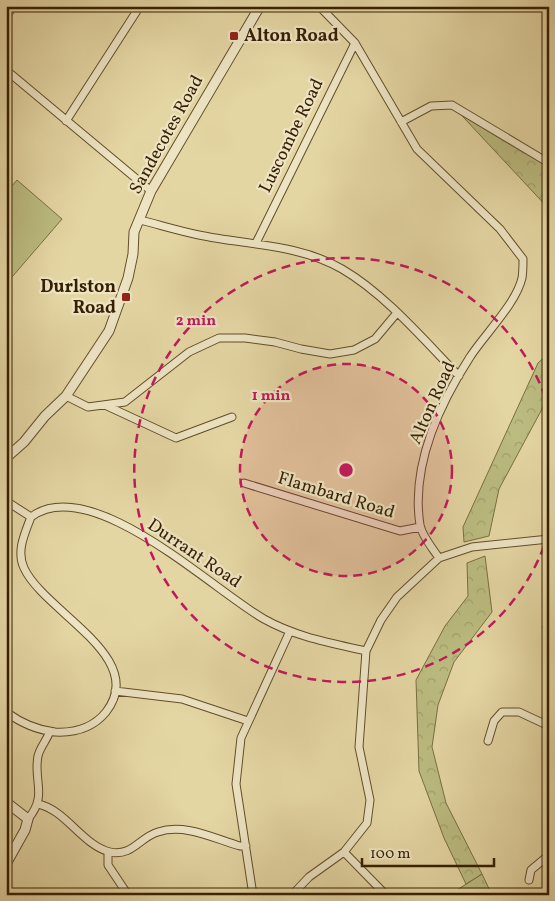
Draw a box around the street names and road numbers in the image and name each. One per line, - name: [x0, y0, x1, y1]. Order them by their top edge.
- street label: Sandecotes Road: [124, 71, 210, 199]
- street label: Luscombe Road: [254, 75, 330, 197]
- street label: Alton Road: [404, 357, 462, 449]
- street label: Flambard Road: [274, 466, 398, 526]
- street label: Durrant Road: [142, 513, 246, 595]

